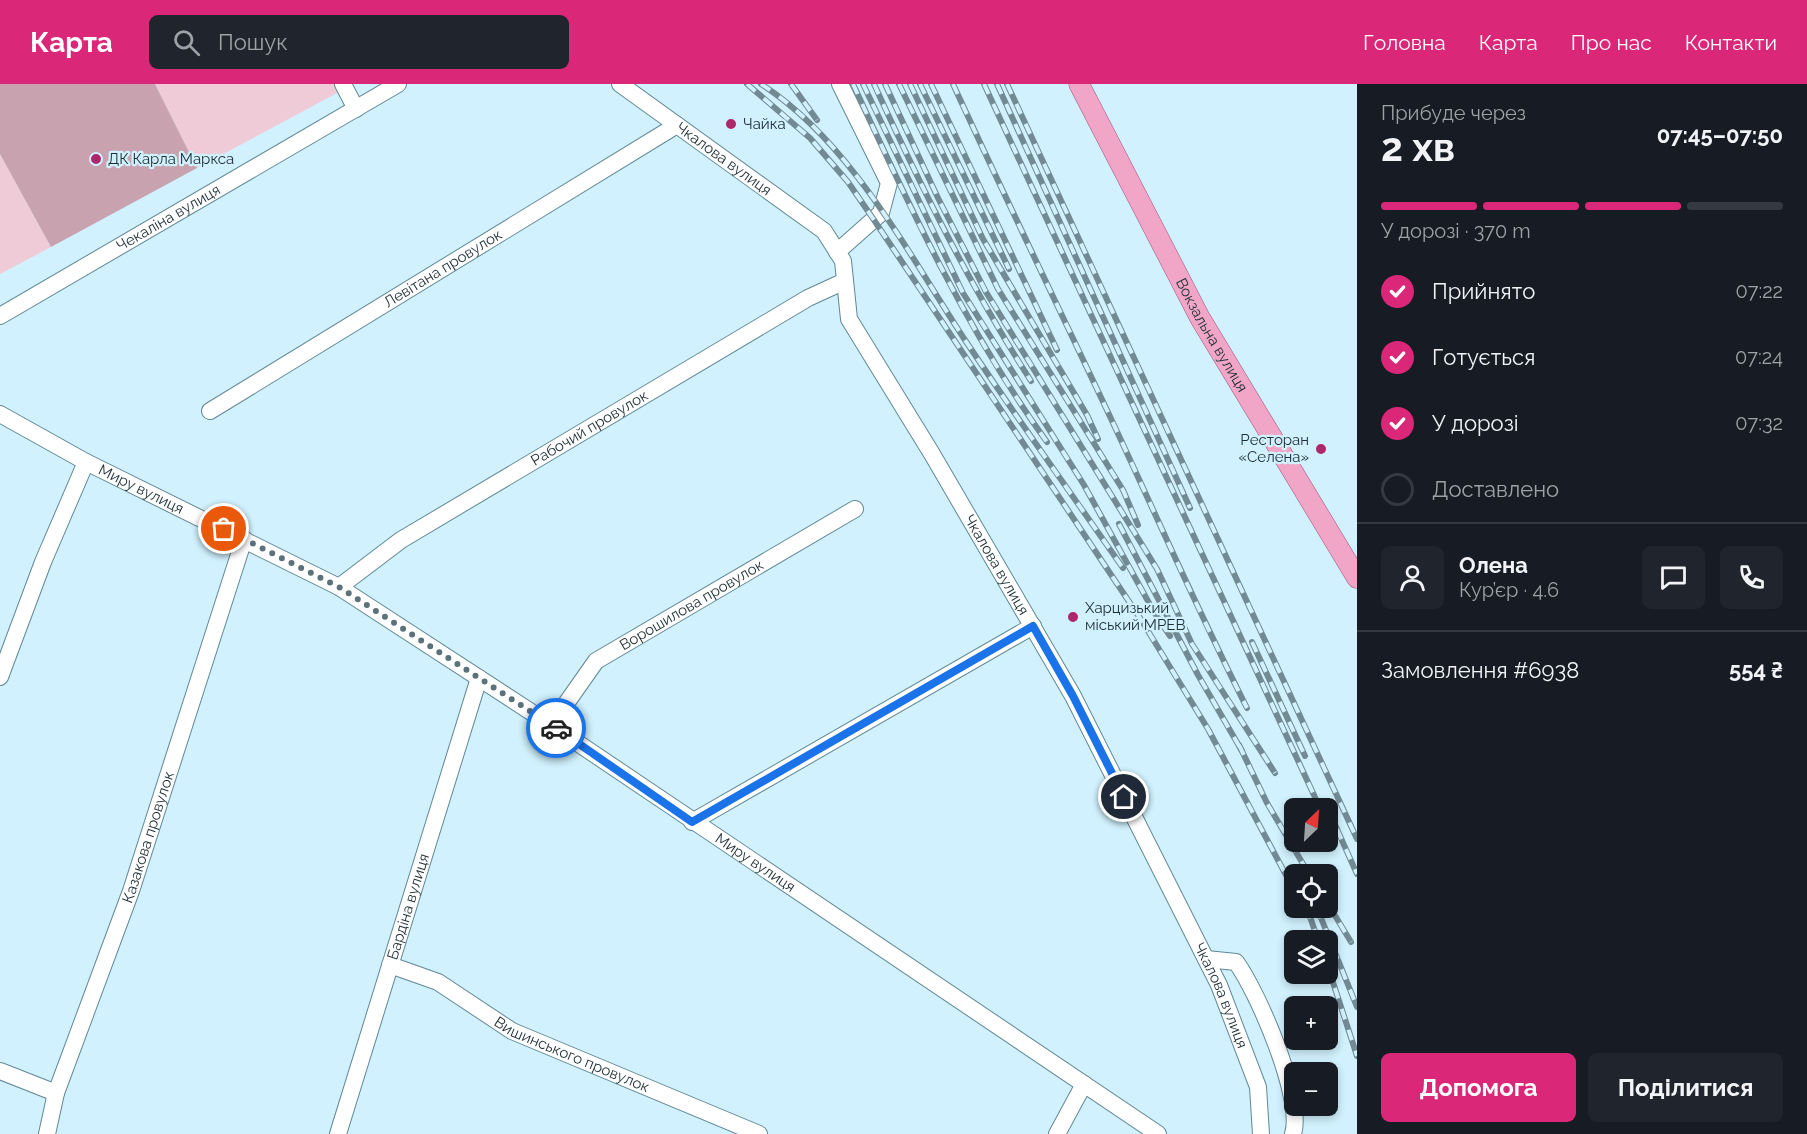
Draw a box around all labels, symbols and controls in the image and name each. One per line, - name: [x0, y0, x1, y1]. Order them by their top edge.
- search box: [149, 15, 569, 69]
- text: Карта: [30, 26, 113, 59]
- icon: search: [170, 26, 203, 59]
- text: Пошук: [218, 29, 288, 55]
- text: Головна: [1363, 30, 1446, 55]
- text: Карта: [1479, 30, 1538, 55]
- text: Про нас: [1571, 30, 1652, 55]
- text: Контакти: [1685, 30, 1777, 55]
- text: Прибуде через: [1381, 101, 1526, 125]
- place label: Чайка: [743, 115, 786, 133]
- marker: Чайка: [724, 117, 738, 131]
- street label: Чкалова вулиця: [673, 118, 775, 199]
- text: 07:45–07:50: [1657, 122, 1783, 148]
- text: 2 хв: [1381, 124, 1455, 170]
- place label: ДК Карла Маркса: [108, 150, 234, 168]
- marker: ДК Карла Маркса: [89, 152, 103, 166]
- street label: Чекаліна вулиця: [113, 181, 224, 255]
- text: У дорозі · 370 m: [1381, 219, 1531, 243]
- street label: Левітана провулок: [380, 225, 505, 311]
- street label: Вокзальна вулиця: [1172, 275, 1252, 395]
- icon: check: [1381, 275, 1414, 308]
- text: Прийнято: [1432, 278, 1535, 304]
- text: 07:22: [1736, 279, 1783, 303]
- icon: check: [1381, 341, 1414, 374]
- text: Готується: [1432, 344, 1535, 370]
- text: 07:24: [1735, 345, 1783, 369]
- street label: Рабочий провулок: [528, 386, 651, 470]
- icon: check: [1381, 407, 1414, 440]
- text: У дорозі: [1432, 410, 1519, 436]
- text: 07:32: [1735, 411, 1783, 435]
- place label: Ресторан «Селена»: [1238, 431, 1309, 466]
- marker: Ресторан «Селена»: [1314, 442, 1328, 456]
- street label: Миру вулиця: [96, 461, 187, 518]
- text: Доставлено: [1432, 476, 1559, 502]
- pin: [198, 503, 249, 554]
- street label: Чкалова вулиця: [960, 511, 1033, 618]
- icon: bag: [207, 512, 240, 545]
- button: person: [1381, 546, 1444, 609]
- button: chat: [1642, 546, 1705, 609]
- button: phone: [1720, 546, 1783, 609]
- text: Олена: [1459, 552, 1528, 578]
- street label: Ворошилова провулок: [616, 556, 767, 654]
- text: Кур’єр · 4.6: [1459, 578, 1559, 602]
- place label: Харцизький міський МРЕВ: [1085, 599, 1185, 634]
- marker: Харцизький міський МРЕВ: [1066, 610, 1080, 624]
- text: Замовлення #6938: [1381, 657, 1579, 683]
- text: 554 ₴: [1729, 657, 1783, 683]
- courier: [526, 698, 586, 758]
- icon: car: [540, 712, 573, 745]
- street label: Казакова провулок: [118, 769, 178, 906]
- pin: [1098, 771, 1149, 822]
- icon: home: [1107, 780, 1140, 813]
- north arrow: [1284, 798, 1338, 852]
- map controls: [1284, 798, 1338, 1116]
- street label: Миру вулиця: [712, 829, 799, 896]
- street label: Бардіна вулиця: [383, 851, 433, 962]
- button: locate: [1284, 864, 1338, 918]
- button: layers: [1284, 930, 1338, 984]
- street label: Чкалова вулиця: [1190, 940, 1251, 1051]
- button: +: [1284, 996, 1338, 1050]
- street label: Вишинського провулок: [491, 1013, 652, 1096]
- button: Допомога: [1381, 1053, 1576, 1122]
- button: Поділитися: [1588, 1053, 1783, 1122]
- button: −: [1284, 1062, 1338, 1116]

